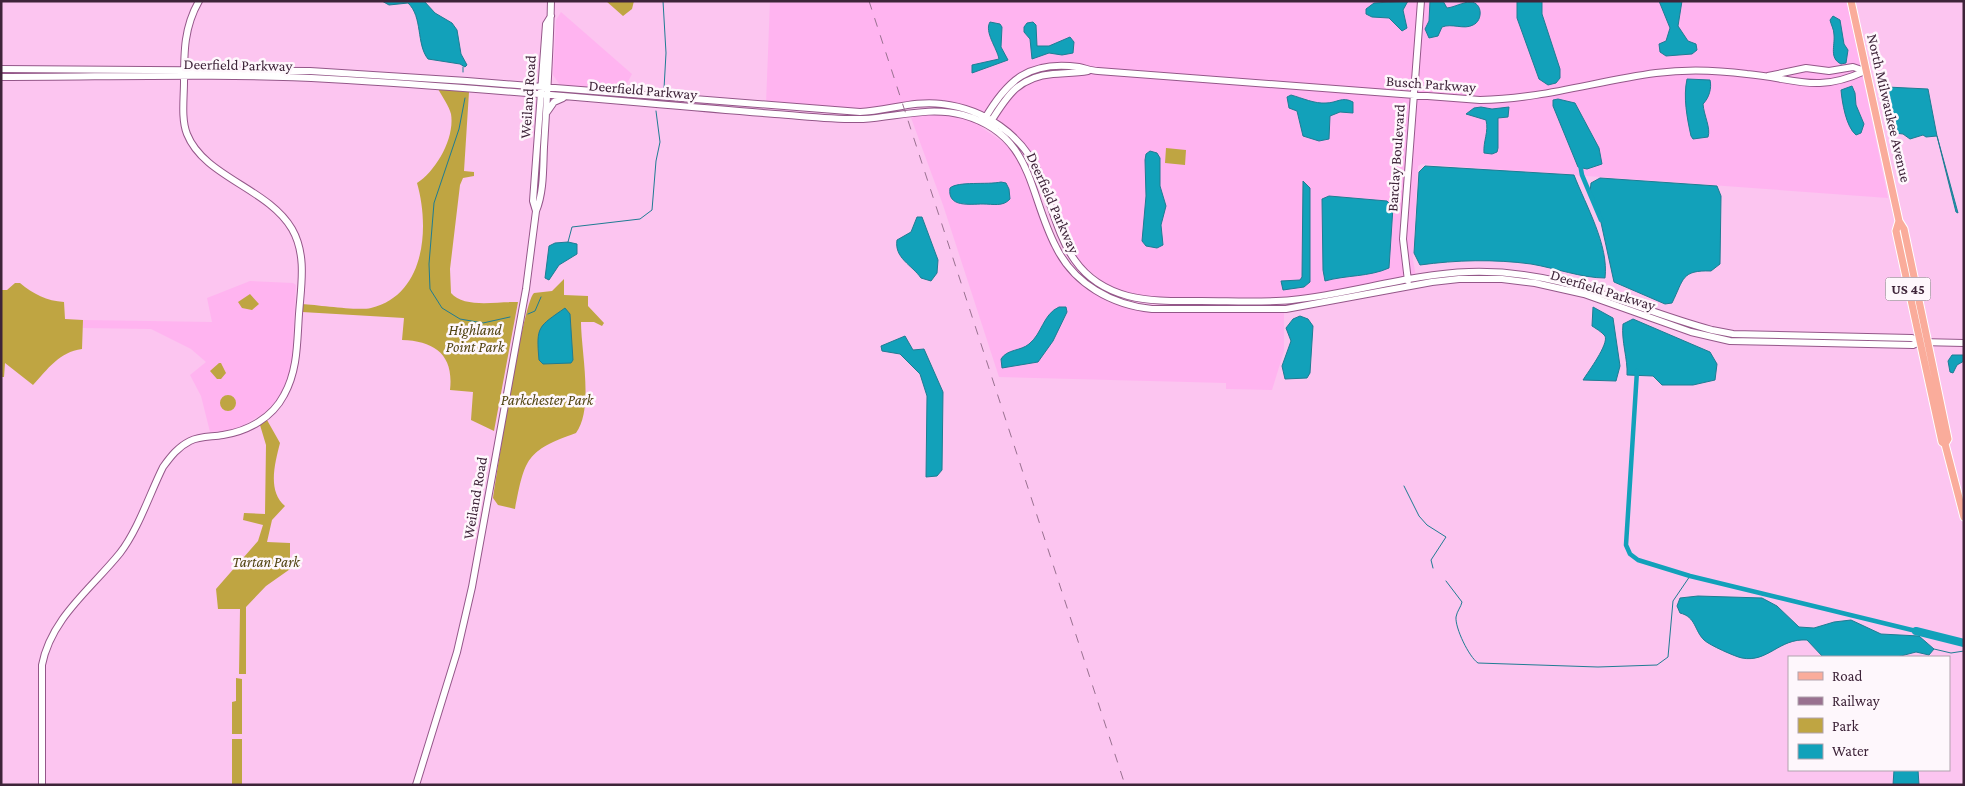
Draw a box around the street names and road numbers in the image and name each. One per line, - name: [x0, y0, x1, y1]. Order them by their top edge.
- street label: North Milwaukee Avenue: [1864, 32, 1914, 184]
- street label: Weiland Road: [517, 55, 539, 139]
- street label: Deerfield Parkway: [183, 56, 293, 75]
- street label: Busch Parkway: [1385, 73, 1477, 96]
- street label: Deerfield Parkway: [588, 77, 698, 104]
- street label: Barclay Boulevard: [1384, 104, 1409, 212]
- street label: Deerfield Parkway: [1023, 150, 1082, 256]
- street label: Deerfield Parkway: [1548, 266, 1657, 315]
- road number: US 45: [1886, 278, 1930, 300]
- street label: Weiland Road: [460, 455, 490, 541]

